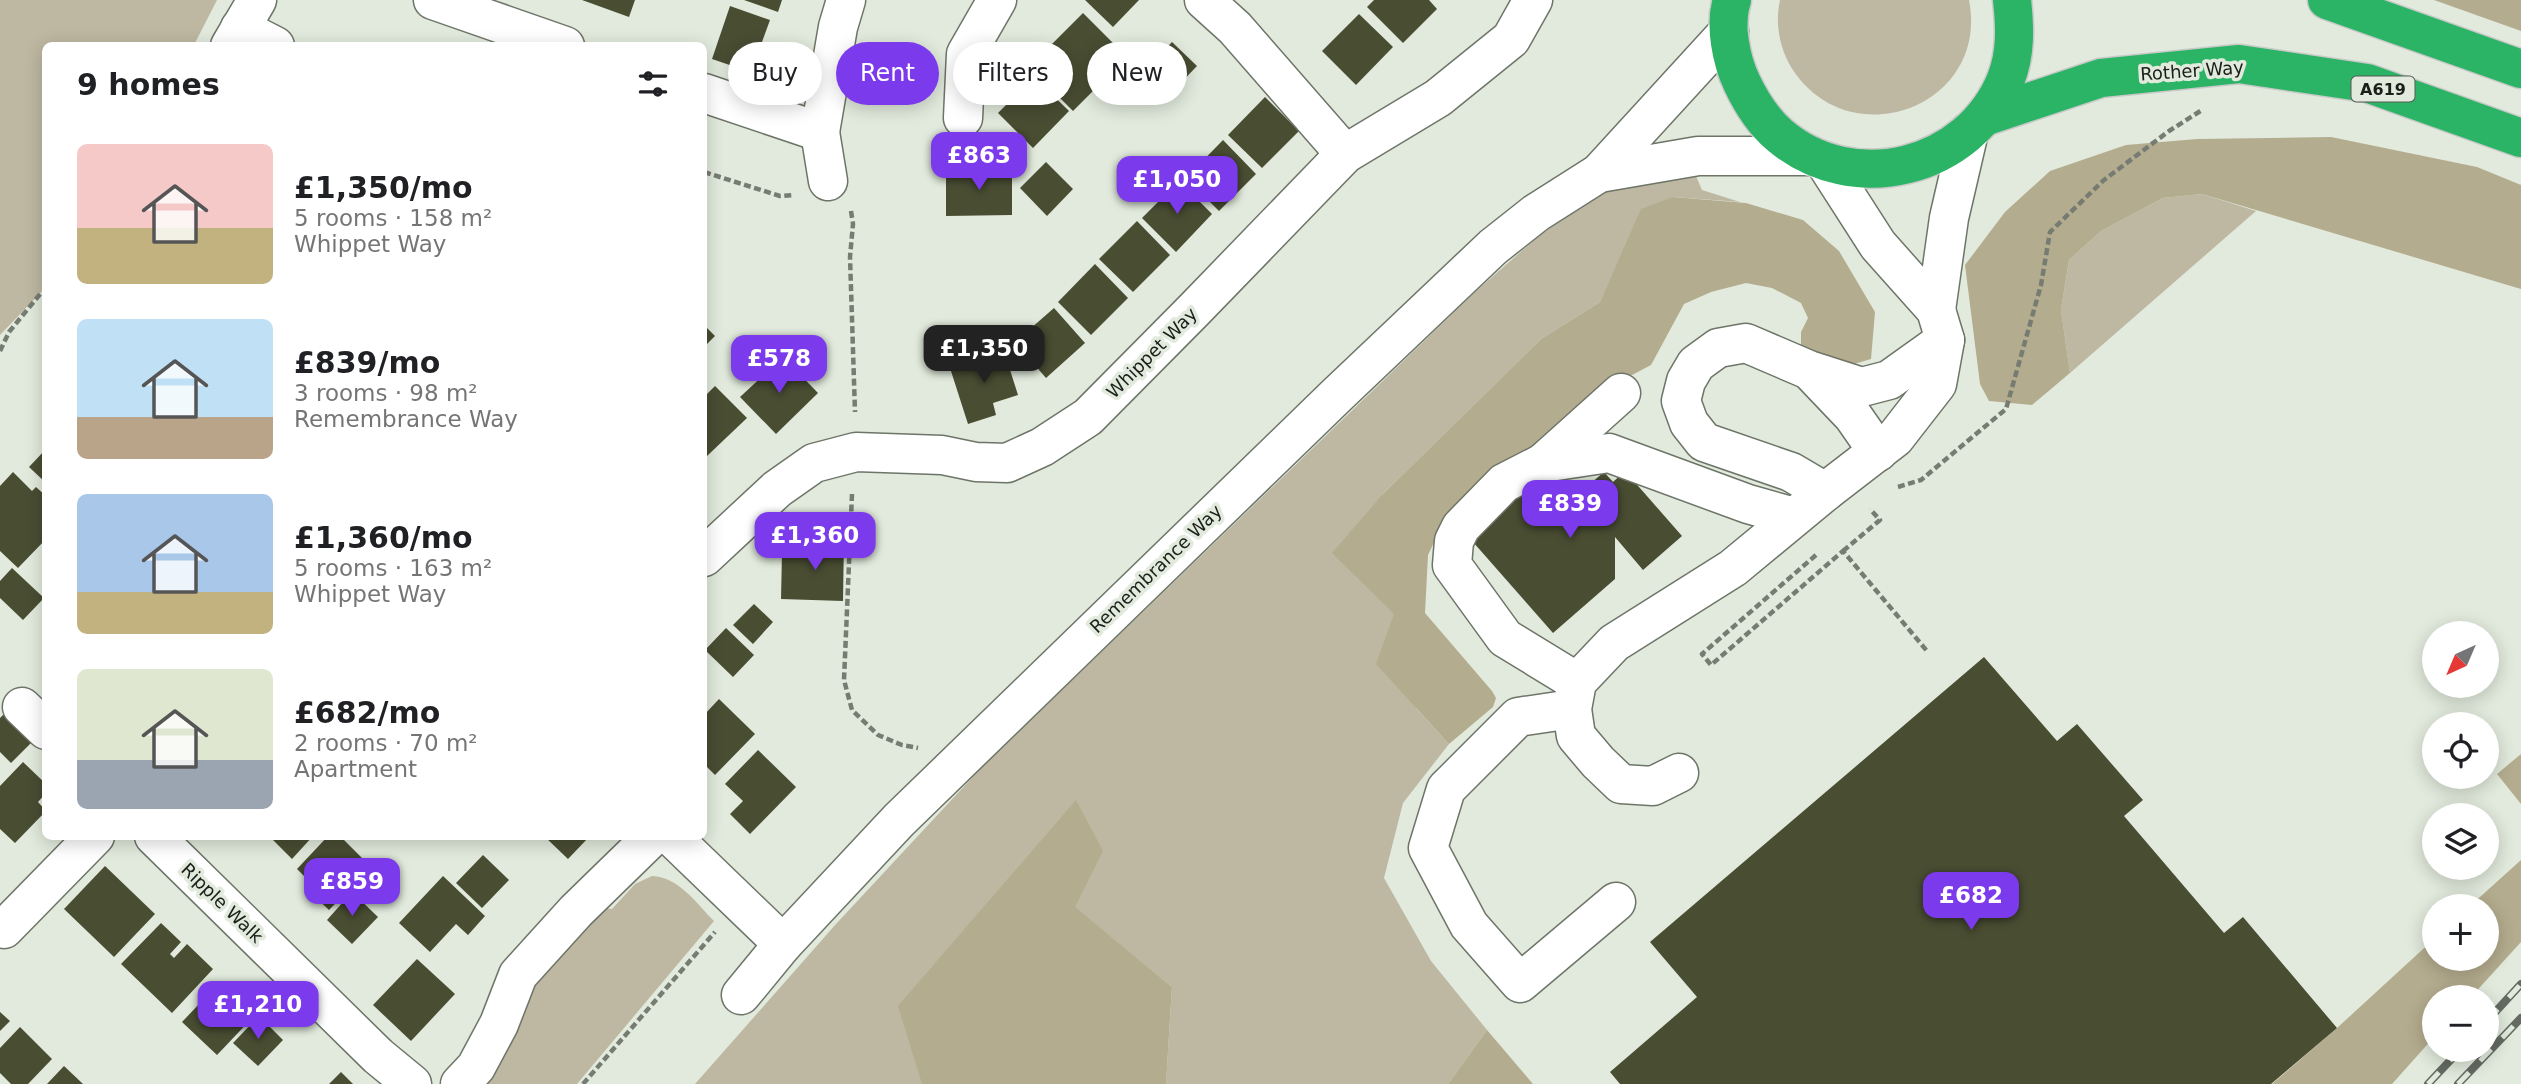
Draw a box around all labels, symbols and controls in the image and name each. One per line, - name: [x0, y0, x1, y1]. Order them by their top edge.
- chip: Buy: [728, 42, 822, 105]
- chip: Rent: [836, 42, 939, 105]
- chip: Filters: [953, 42, 1073, 105]
- chip: New: [1087, 42, 1187, 105]
- street label: Rother Way: [2140, 56, 2245, 85]
- icon: filters: [634, 65, 672, 103]
- text: 9 homes: [77, 67, 220, 102]
- road number: A619: [2352, 76, 2414, 102]
- pin: £863: [938, 132, 1020, 192]
- text: £863: [947, 142, 1011, 168]
- pin: £1,050: [1120, 156, 1234, 216]
- text: £1,050: [1133, 166, 1221, 192]
- text: £1,350/mo: [294, 170, 473, 205]
- icon: home: [133, 172, 217, 256]
- text: 5 rooms · 158 m²: [294, 205, 492, 231]
- text: Whippet Way: [294, 231, 446, 257]
- street label: Whippet Way: [1102, 303, 1201, 402]
- pin: £1,350: [927, 326, 1041, 385]
- text: £1,350: [940, 335, 1028, 361]
- pin: £578: [738, 336, 820, 395]
- text: £839/mo: [294, 345, 440, 380]
- text: £578: [747, 345, 811, 371]
- icon: home: [133, 347, 217, 431]
- text: 3 rooms · 98 m²: [294, 380, 478, 406]
- text: Remembrance Way: [294, 406, 518, 432]
- pin: £839: [1529, 480, 1611, 540]
- text: £839: [1538, 490, 1602, 516]
- street label: Remembrance Way: [1085, 500, 1226, 637]
- pin: £1,360: [758, 512, 872, 572]
- text: £1,360/mo: [294, 520, 473, 555]
- icon: home: [133, 522, 217, 606]
- text: £1,360: [771, 522, 859, 548]
- text: 5 rooms · 163 m²: [294, 555, 492, 581]
- text: Whippet Way: [294, 581, 446, 607]
- north arrow: [2422, 621, 2499, 698]
- map controls: [2422, 621, 2499, 1062]
- text: £682/mo: [294, 695, 440, 730]
- icon: home: [133, 697, 217, 781]
- button: locate: [2422, 712, 2499, 789]
- text: 2 rooms · 70 m²: [294, 730, 478, 756]
- text: Apartment: [294, 756, 417, 782]
- button: layers: [2422, 803, 2499, 880]
- pin: £859: [311, 858, 393, 918]
- street label: Ripple Walk: [177, 859, 268, 947]
- text: £859: [320, 868, 384, 894]
- pin: £682: [1930, 872, 2012, 932]
- text: £682: [1939, 882, 2003, 908]
- button: +: [2422, 894, 2499, 971]
- pin: £1,210: [201, 982, 315, 1041]
- button: −: [2422, 985, 2499, 1062]
- text: £1,210: [214, 991, 302, 1017]

